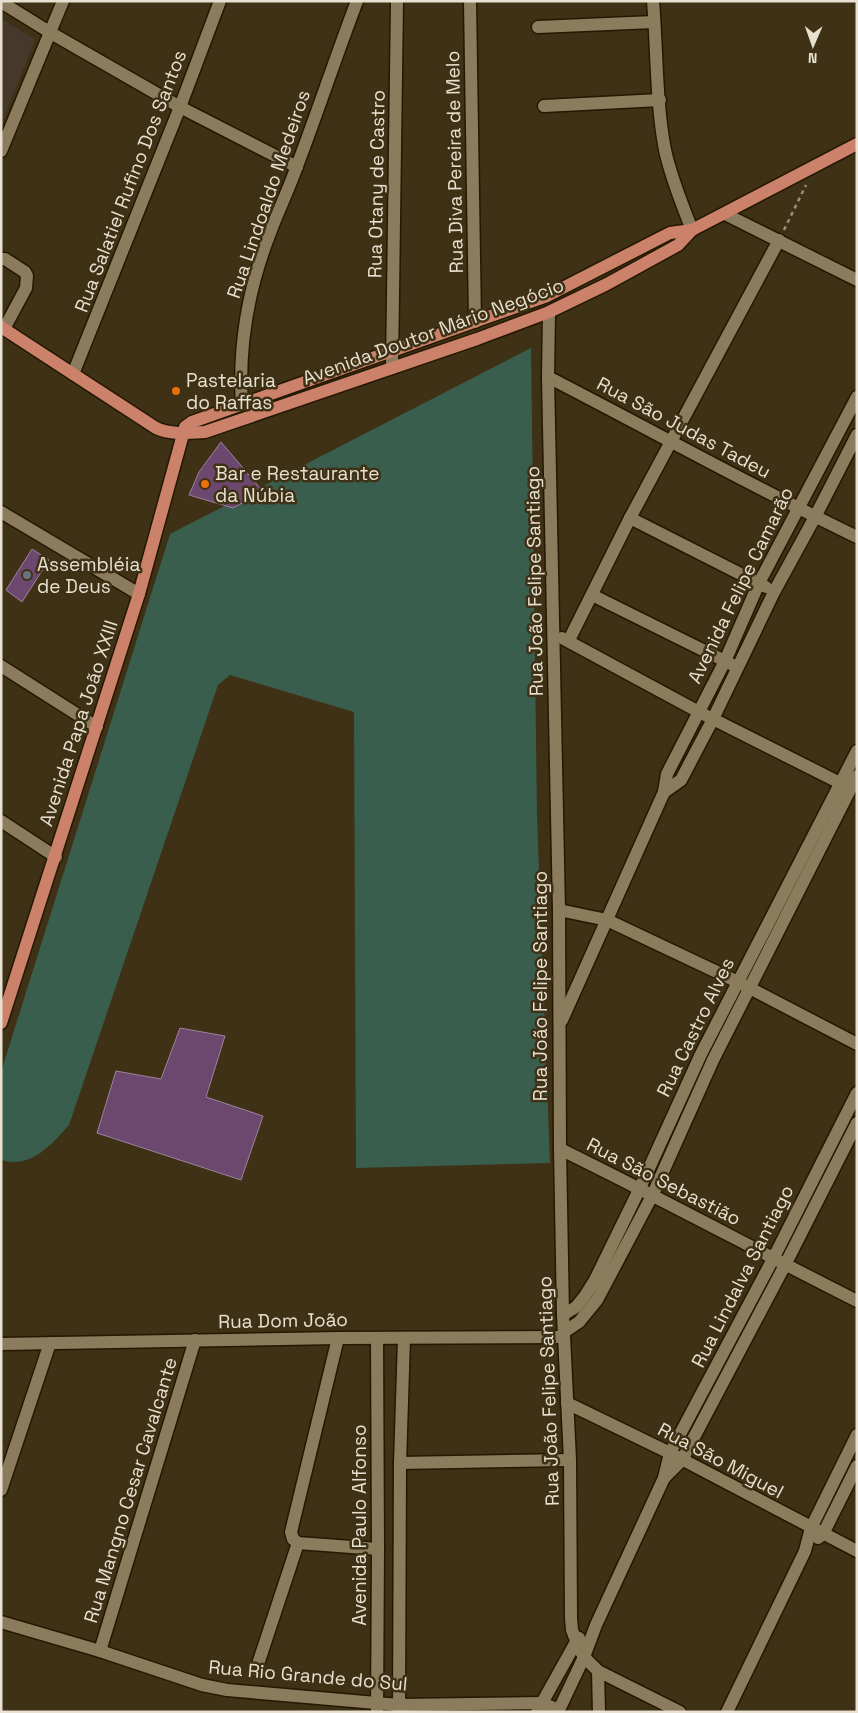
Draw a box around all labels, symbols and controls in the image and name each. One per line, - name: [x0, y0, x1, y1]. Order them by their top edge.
- north arrow: [788, 20, 838, 70]
- street label: Rua Salatiel Rufino Dos Santos: [69, 46, 192, 316]
- text: N: [808, 49, 818, 67]
- street label: Rua Diva Pereira de Melo: [440, 50, 469, 273]
- street label: Rua Lindoaldo Medeiros: [221, 87, 316, 302]
- street label: Rua Otany de Castro: [362, 90, 391, 278]
- street label: Avenida Doutor Mário Negócio: [299, 272, 567, 391]
- place label: Pastelaria do Raffas: [186, 368, 276, 415]
- street label: Rua São Judas Tadeu: [592, 371, 775, 484]
- marker: Pastelaria do Raffas: [170, 385, 182, 397]
- place label: Bar e Restaurante da Núbia: [215, 461, 380, 508]
- street label: Rua João Felipe Santiago: [520, 466, 549, 696]
- marker: Bar e Restaurante da Núbia: [199, 478, 211, 490]
- street label: Avenida Felipe Camarão: [682, 483, 799, 688]
- place label: Assembléia de Deus: [37, 552, 140, 599]
- marker: Assembléia de Deus: [21, 569, 33, 581]
- street label: Avenida Papa João XXIII: [33, 617, 124, 829]
- street label: Rua João Felipe Santiago: [528, 871, 553, 1101]
- street label: Rua Castro Alves: [651, 953, 740, 1101]
- street label: Rua São Sebastião: [582, 1132, 745, 1231]
- street label: Rua Lindalva Santiago: [686, 1181, 799, 1372]
- street label: Rua João Felipe Santiago: [532, 1275, 565, 1506]
- street label: Rua Dom João: [218, 1307, 348, 1334]
- street label: Rua Mangno Cesar Cavalcante: [78, 1354, 183, 1626]
- street label: Rua São Miguel: [653, 1417, 788, 1504]
- street label: Avenida Paulo Alfonso: [347, 1424, 372, 1626]
- street label: Rua Rio Grande do Sul: [207, 1654, 409, 1697]

